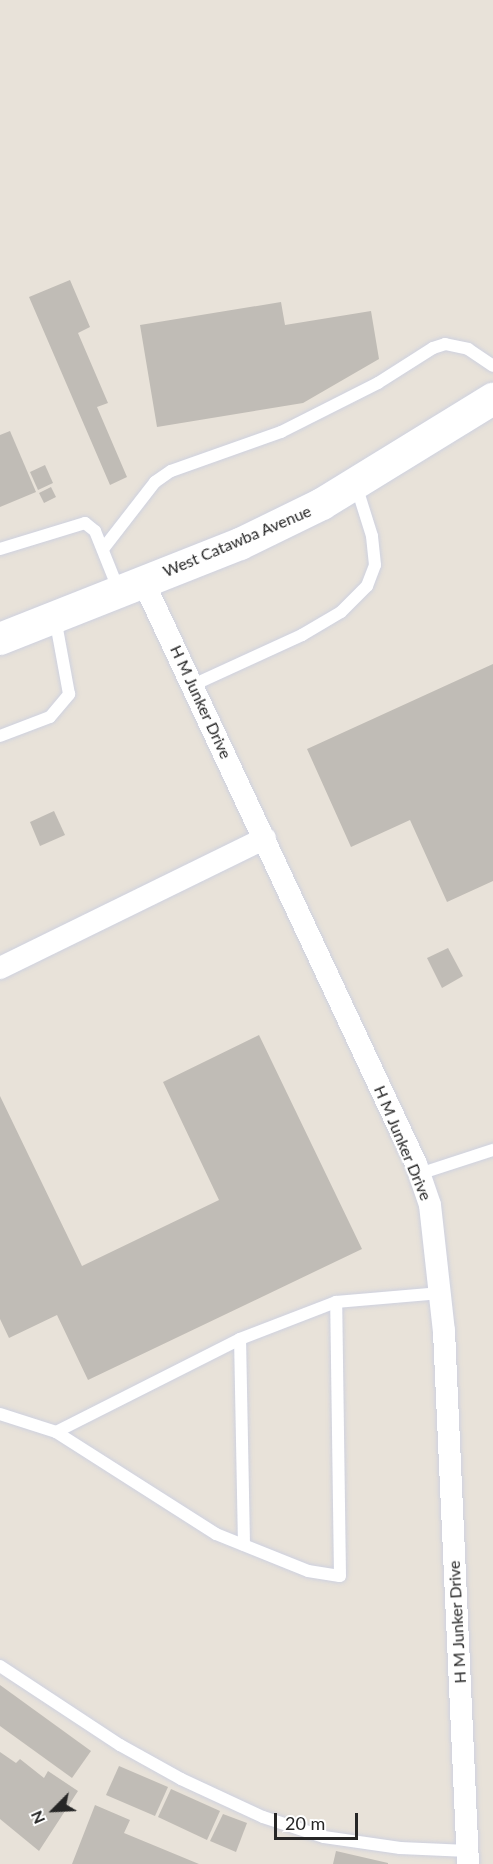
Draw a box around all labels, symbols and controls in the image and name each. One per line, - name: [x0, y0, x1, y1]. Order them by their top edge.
- street label: West Catawba Avenue: [160, 501, 314, 581]
- street label: H M Junker Drive: [166, 642, 236, 762]
- street label: H M Junker Drive: [370, 1082, 436, 1204]
- street label: H M Junker Drive: [444, 1560, 470, 1684]
- north arrow: [24, 1780, 84, 1840]
- scale bar: [277, 1801, 361, 1839]
- text: N: [26, 1808, 48, 1827]
- text: 20 m: [285, 1812, 325, 1834]

